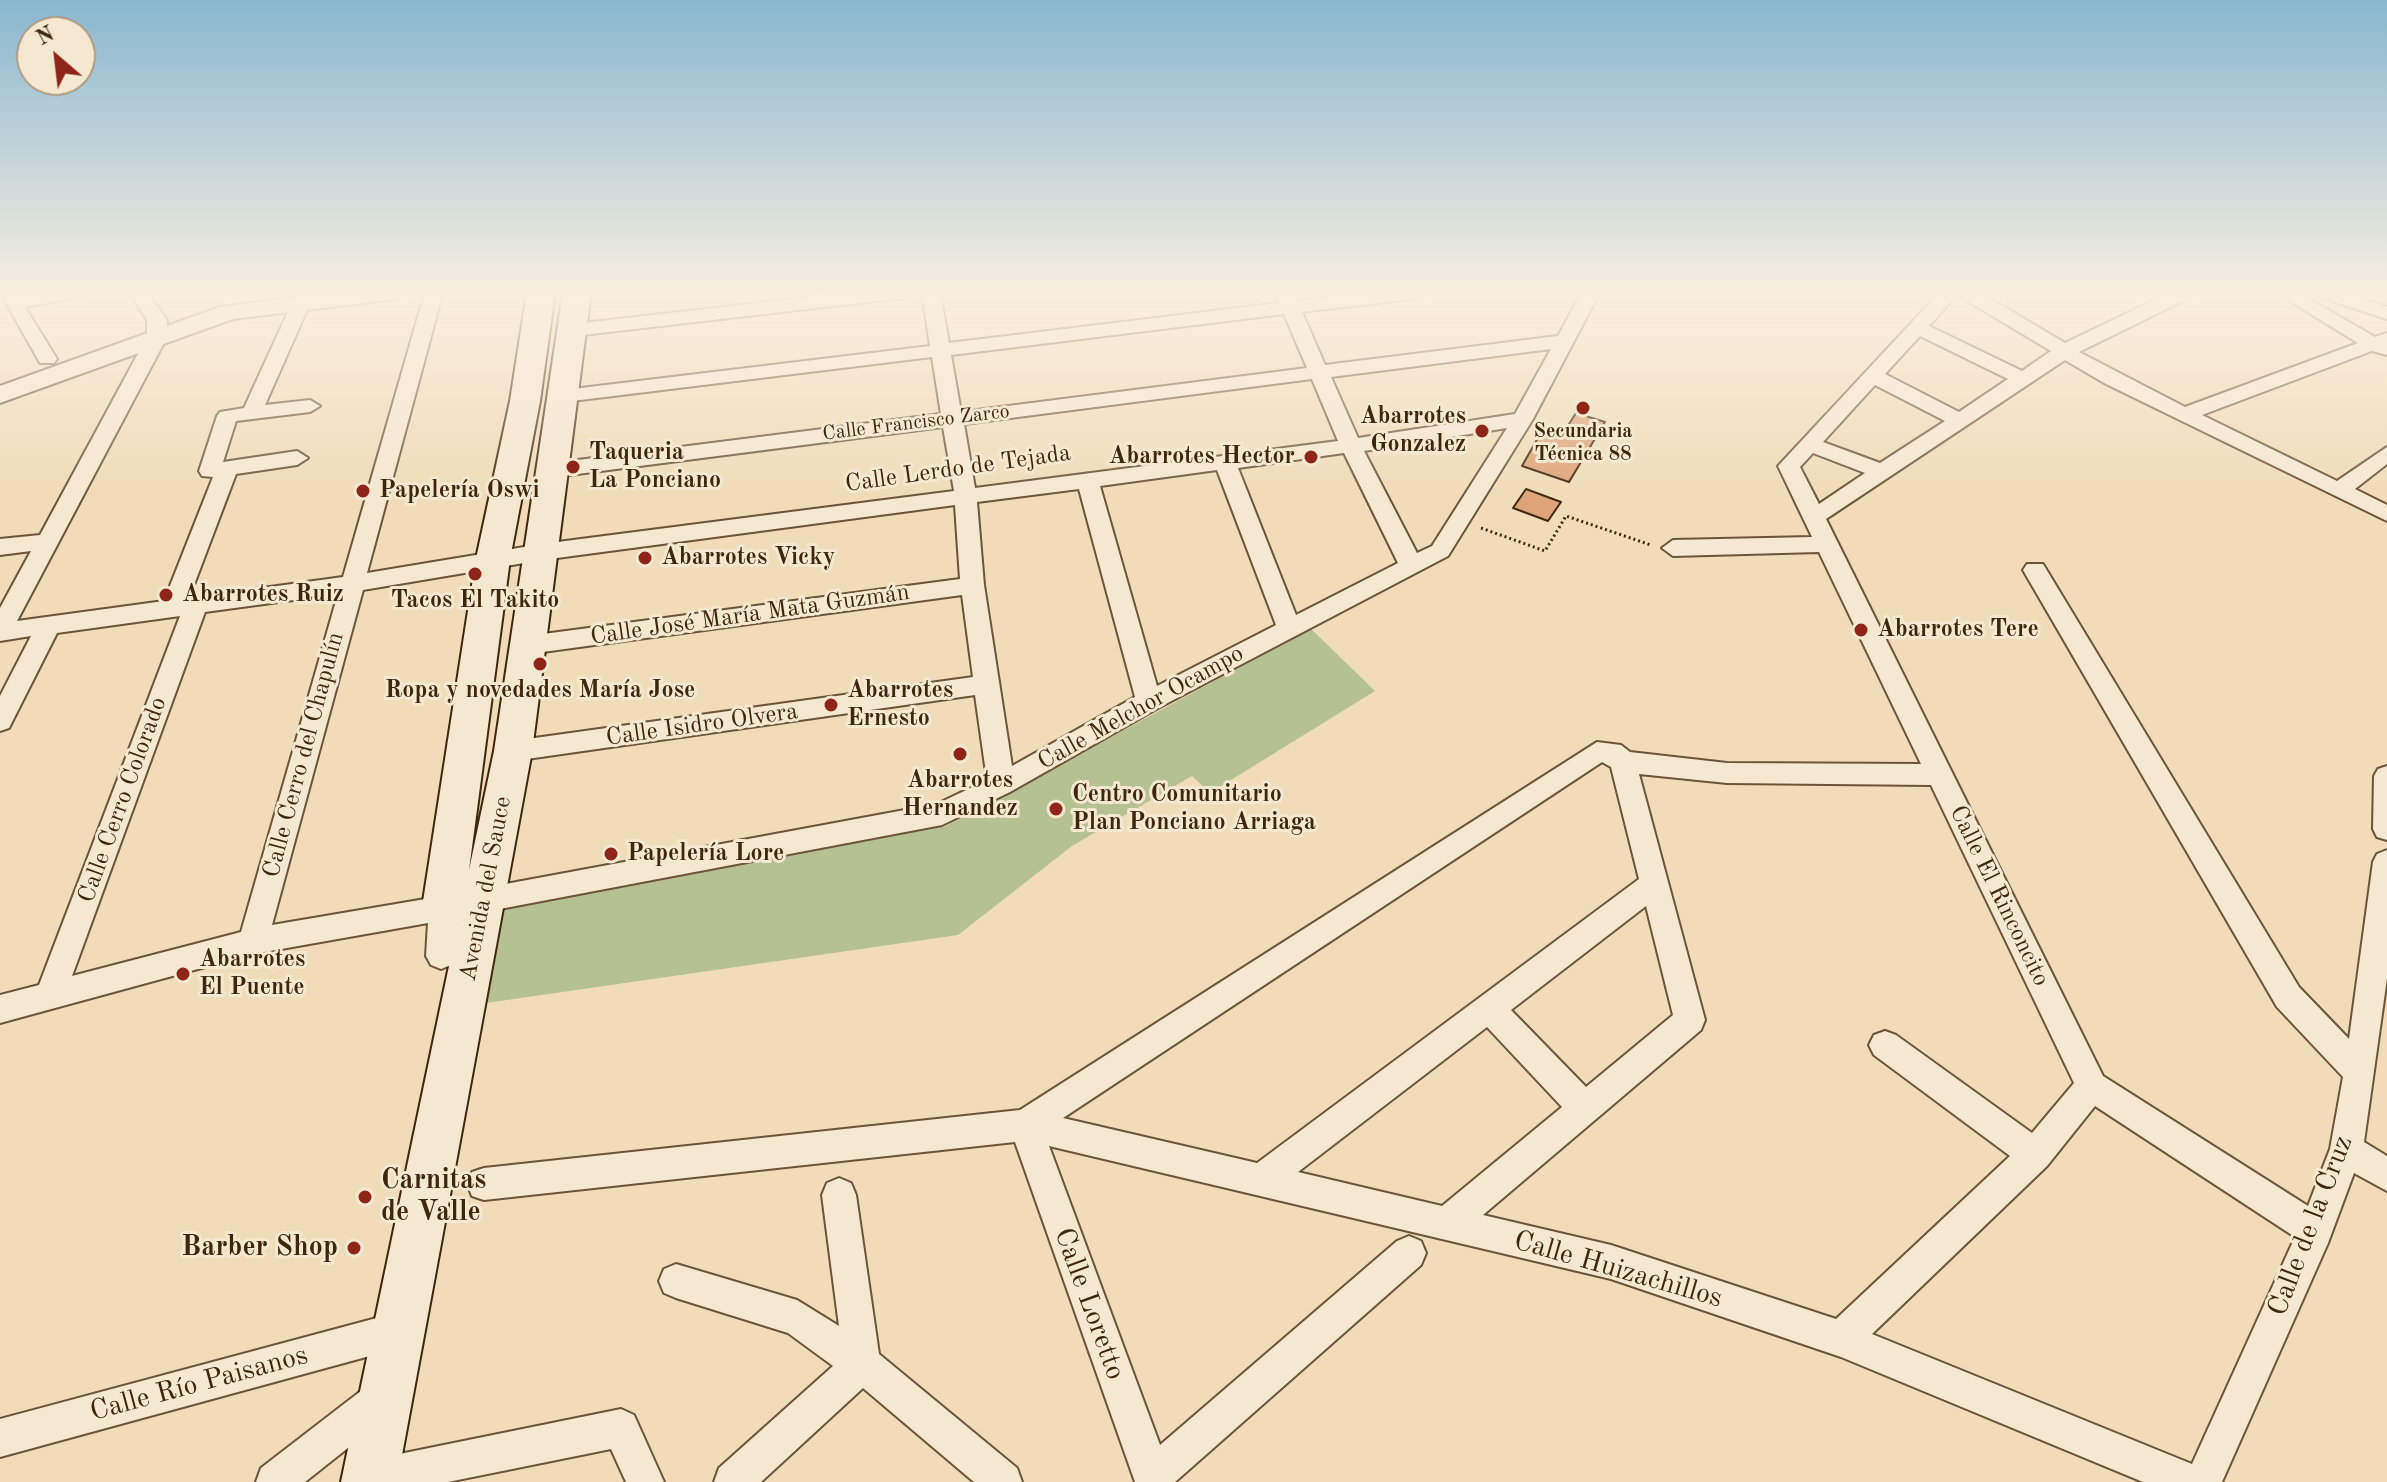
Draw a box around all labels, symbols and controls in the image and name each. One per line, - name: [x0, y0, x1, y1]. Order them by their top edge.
- north arrow: [16, 16, 96, 96]
- text: N: [33, 23, 58, 50]
- marker: Secundaria Técnica 88: [1574, 399, 1592, 417]
- street label: Calle Francisco Zarco: [821, 400, 1011, 446]
- place label: Abarrotes Gonzalez: [1360, 403, 1466, 459]
- place label: Secundaria Técnica 88: [1534, 420, 1632, 467]
- marker: Abarrotes Gonzalez: [1473, 422, 1491, 440]
- place label: Taqueria La Ponciano: [589, 439, 721, 495]
- street label: Calle Lerdo de Tejada: [843, 439, 1073, 499]
- place label: Abarrotes Hector: [1108, 443, 1295, 471]
- marker: Abarrotes Hector: [1302, 448, 1320, 466]
- marker: Taqueria La Ponciano: [564, 458, 582, 476]
- place label: Papelería Oswi: [379, 477, 540, 505]
- marker: Papelería Oswi: [354, 482, 372, 500]
- place label: Abarrotes Vicky: [661, 544, 835, 572]
- marker: Abarrotes Vicky: [636, 549, 654, 567]
- marker: Tacos El Takito: [466, 565, 484, 583]
- street label: Calle José María Mata Guzmán: [589, 578, 911, 652]
- place label: Abarrotes Ruiz: [182, 581, 344, 609]
- marker: Abarrotes Ruiz: [157, 586, 175, 604]
- place label: Tacos El Takito: [391, 587, 559, 615]
- place label: Abarrotes Tere: [1877, 616, 2039, 644]
- marker: Abarrotes Tere: [1852, 621, 1870, 639]
- street label: Calle Cerro del Chapulín: [257, 629, 351, 881]
- street label: Calle Melchor Ocampo: [1033, 639, 1249, 777]
- marker: Ropa y novedades María Jose: [531, 655, 549, 673]
- place label: Ropa y novedades María Jose: [385, 677, 695, 705]
- place label: Abarrotes Ernesto: [847, 677, 953, 733]
- street label: Calle Cerro Colorado: [72, 693, 174, 907]
- marker: Abarrotes Ernesto: [822, 696, 840, 714]
- street label: Calle Isidro Olvera: [604, 697, 800, 753]
- marker: Abarrotes Hernandez: [951, 745, 969, 763]
- place label: Abarrotes Hernandez: [902, 767, 1018, 823]
- place label: Centro Comunitario Plan Ponciano Arriaga: [1072, 781, 1316, 837]
- street label: Avenida del Sauce: [454, 794, 518, 984]
- marker: Centro Comunitario Plan Ponciano Arriaga: [1047, 800, 1065, 818]
- street label: Calle El Rinconcito: [1943, 801, 2055, 991]
- place label: Papelería Lore: [627, 840, 784, 868]
- marker: Papelería Lore: [602, 845, 620, 863]
- place label: Abarrotes El Puente: [199, 946, 305, 1002]
- marker: Abarrotes El Puente: [174, 965, 192, 983]
- street label: Calle de la Cruz: [2261, 1131, 2361, 1321]
- place label: Carnitas de Valle: [381, 1164, 486, 1230]
- marker: Carnitas de Valle: [356, 1188, 374, 1206]
- street label: Calle Loretto: [1046, 1224, 1132, 1384]
- street label: Calle Huizachillos: [1510, 1224, 1726, 1316]
- place label: Barber Shop: [181, 1231, 338, 1265]
- marker: Barber Shop: [345, 1239, 363, 1257]
- street label: Calle Río Paisanos: [86, 1339, 312, 1429]

